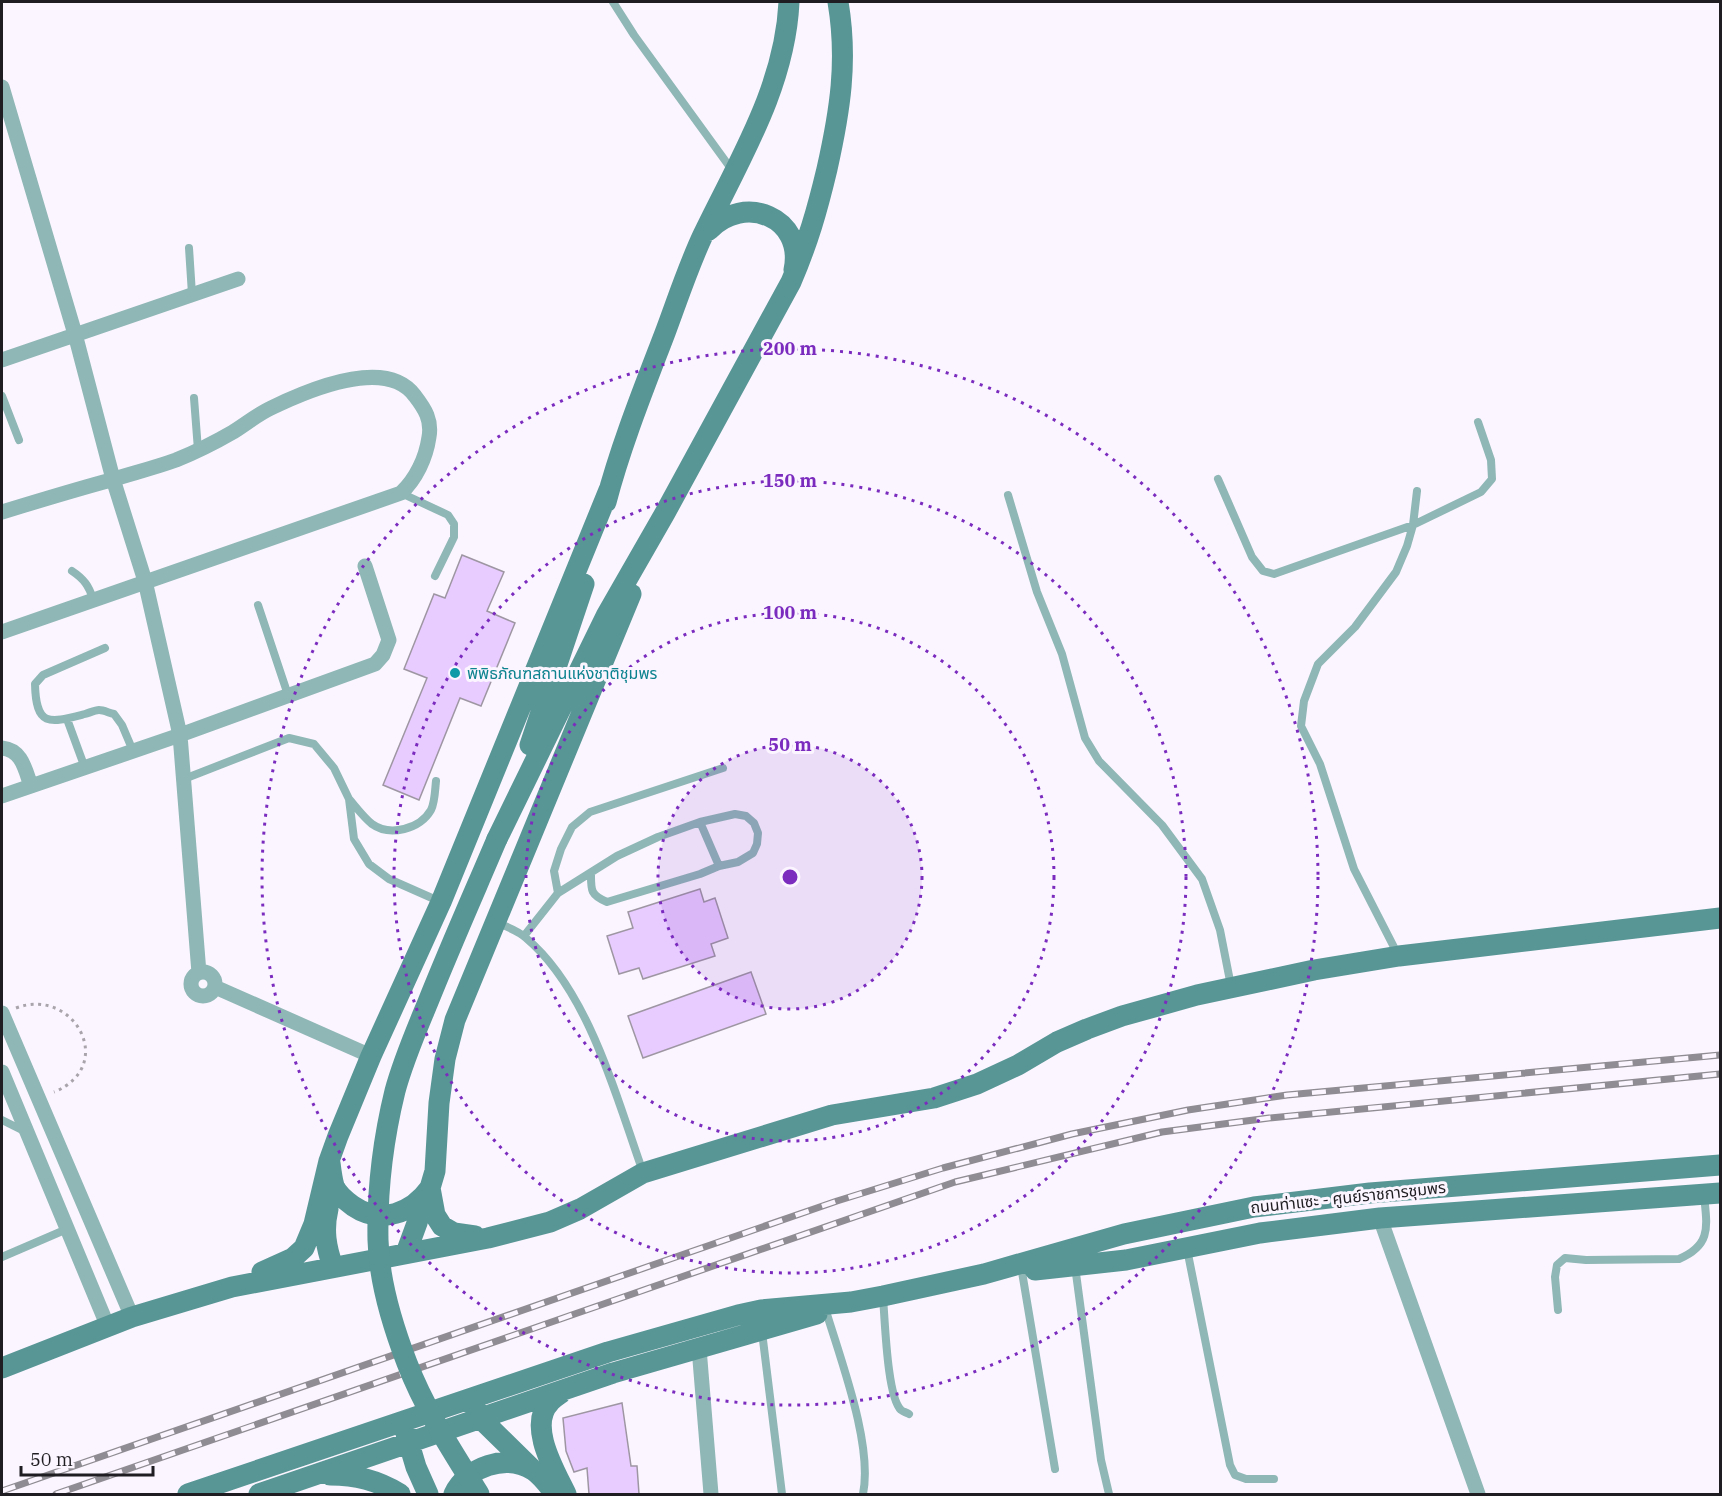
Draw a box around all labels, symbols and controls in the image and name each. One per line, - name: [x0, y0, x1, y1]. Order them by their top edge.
- text: 200 m: [763, 337, 818, 360]
- text: 150 m: [763, 469, 818, 492]
- text: 100 m: [763, 601, 818, 624]
- place label: พิพิธภัณฑสถานแห่งชาติชุมพร: [467, 663, 658, 683]
- marker: พิพิธภัณฑสถานแห่งชาติชุมพร: [448, 666, 462, 680]
- text: 50 m: [768, 733, 812, 756]
- centre of rings: [780, 867, 800, 887]
- street label: ถนนท่าแซะ - ศูนย์ราชการชุมพร: [1249, 1177, 1447, 1217]
- scale bar: [21, 1439, 153, 1477]
- text: 50 m: [30, 1448, 73, 1471]

